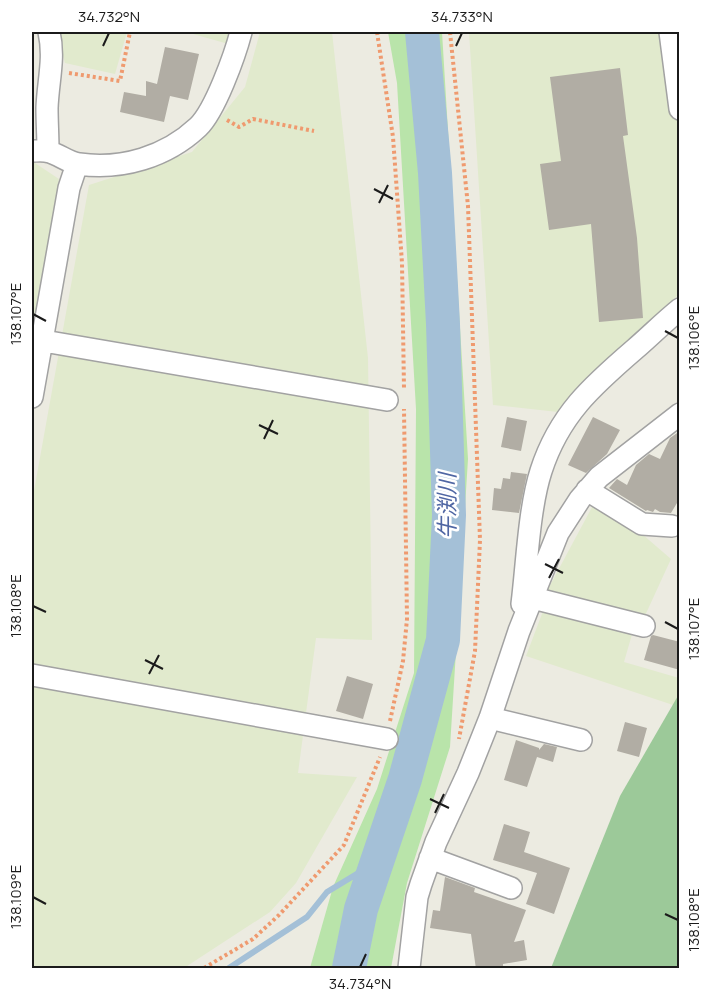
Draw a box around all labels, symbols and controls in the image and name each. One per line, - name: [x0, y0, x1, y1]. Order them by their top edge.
- text: 34.732°N: [78, 6, 140, 27]
- text: 34.733°N: [431, 6, 493, 27]
- text: 138.107°E: [5, 283, 26, 345]
- text: 138.106°E: [683, 306, 704, 370]
- water label: 牛渕川: [432, 471, 462, 539]
- text: 138.108°E: [5, 574, 26, 638]
- text: 138.107°E: [683, 598, 704, 660]
- text: 138.109°E: [5, 865, 26, 929]
- text: 138.108°E: [683, 888, 704, 952]
- text: 34.734°N: [329, 973, 391, 994]

